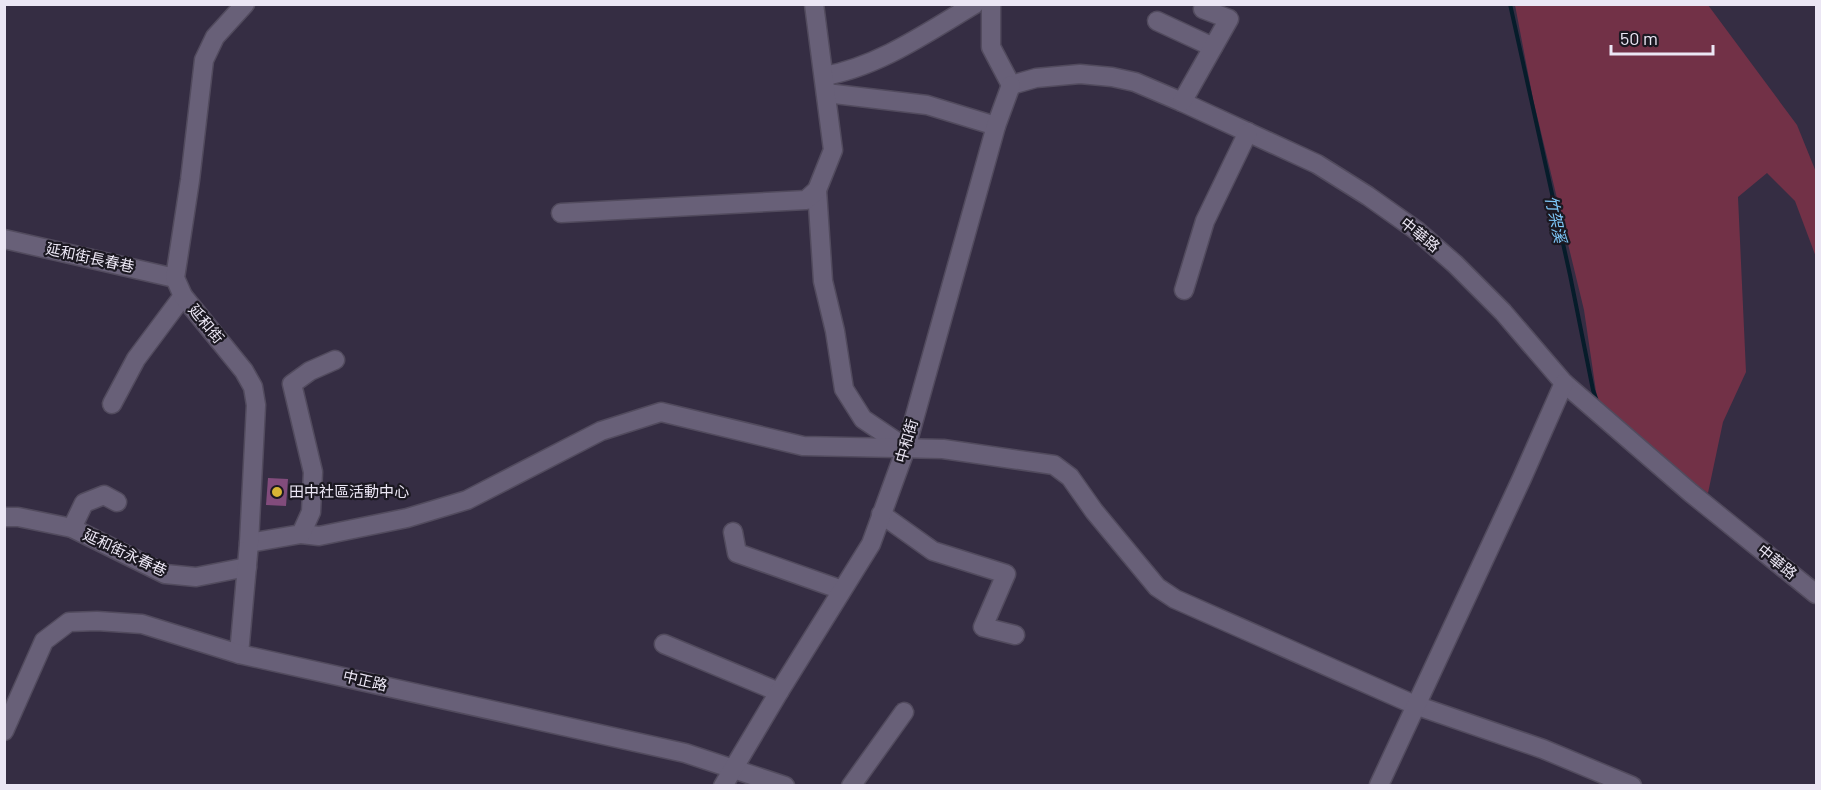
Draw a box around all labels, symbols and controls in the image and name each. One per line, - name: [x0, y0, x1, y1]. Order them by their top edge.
- scale bar: [1611, 18, 1713, 56]
- text: 50 m: [1620, 27, 1658, 49]
- water label: 竹架溪: [1542, 193, 1571, 246]
- street label: 中華路: [1397, 213, 1444, 255]
- street label: 延和街長春巷: [44, 239, 136, 275]
- street label: 延和街: [185, 300, 228, 346]
- street label: 中和街: [891, 417, 921, 465]
- place label: 田中社區活動中心: [289, 482, 409, 500]
- marker: 田中社區活動中心: [270, 485, 284, 499]
- street label: 延和街永春巷: [81, 525, 170, 579]
- street label: 中華路: [1754, 540, 1801, 582]
- street label: 中正路: [341, 666, 389, 694]

